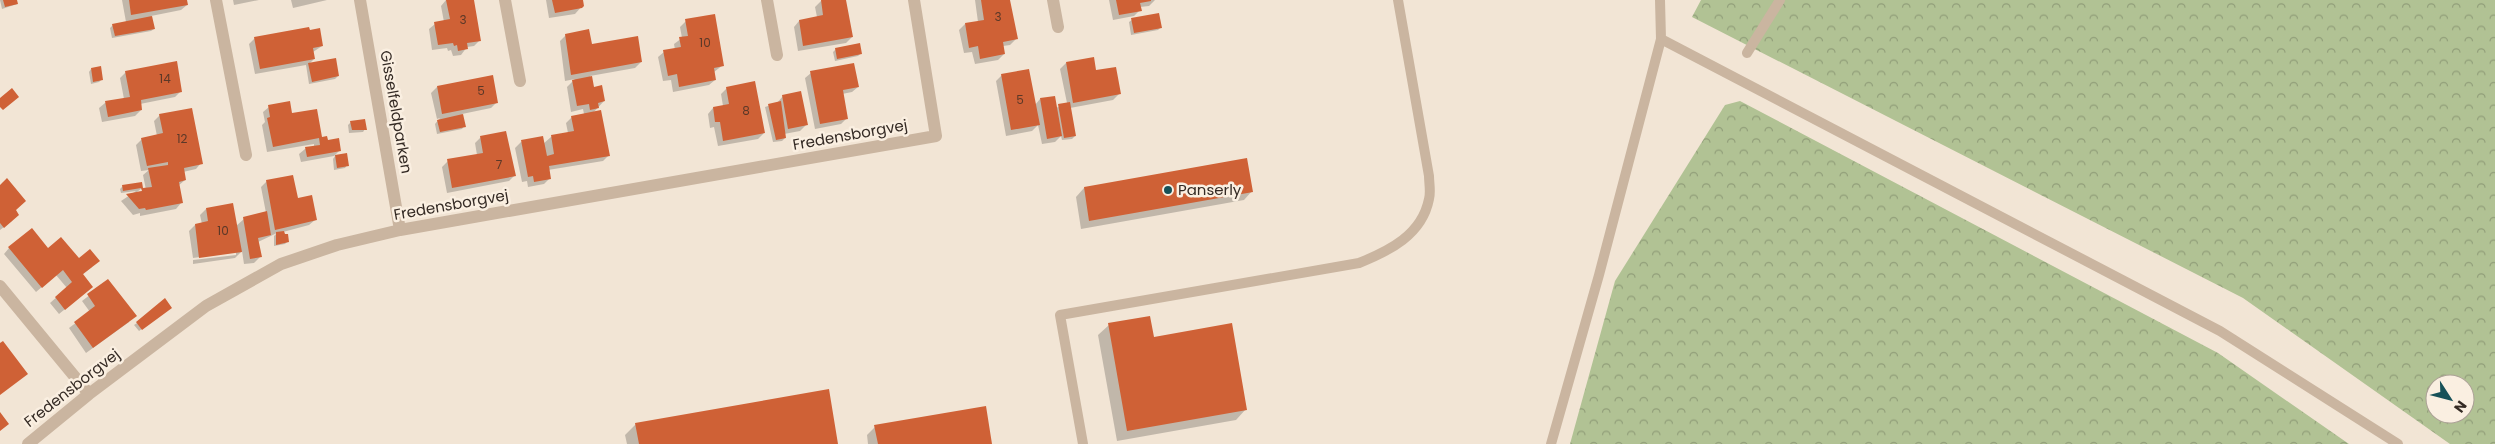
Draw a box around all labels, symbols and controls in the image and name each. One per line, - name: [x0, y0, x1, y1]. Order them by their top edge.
- house number: 3: [994, 8, 1002, 25]
- house number: 3: [459, 11, 467, 28]
- house number: 10: [699, 34, 711, 51]
- street label: Gisselfeldparken: [375, 49, 418, 175]
- house number: 14: [159, 70, 171, 87]
- house number: 5: [477, 82, 485, 99]
- house number: 5: [1016, 91, 1024, 108]
- house number: 8: [742, 102, 750, 119]
- street label: Fredensborgvej: [791, 114, 909, 155]
- house number: 12: [177, 130, 187, 147]
- house number: 7: [496, 156, 503, 173]
- place label: Panserly: [1178, 179, 1242, 200]
- street label: Fredensborgvej: [392, 184, 510, 225]
- marker: Panserly: [1162, 184, 1174, 196]
- house number: 10: [217, 222, 229, 239]
- street label: Fredensborgvej: [19, 344, 124, 432]
- north arrow: [2425, 374, 2475, 424]
- text: N: [2449, 397, 2472, 417]

